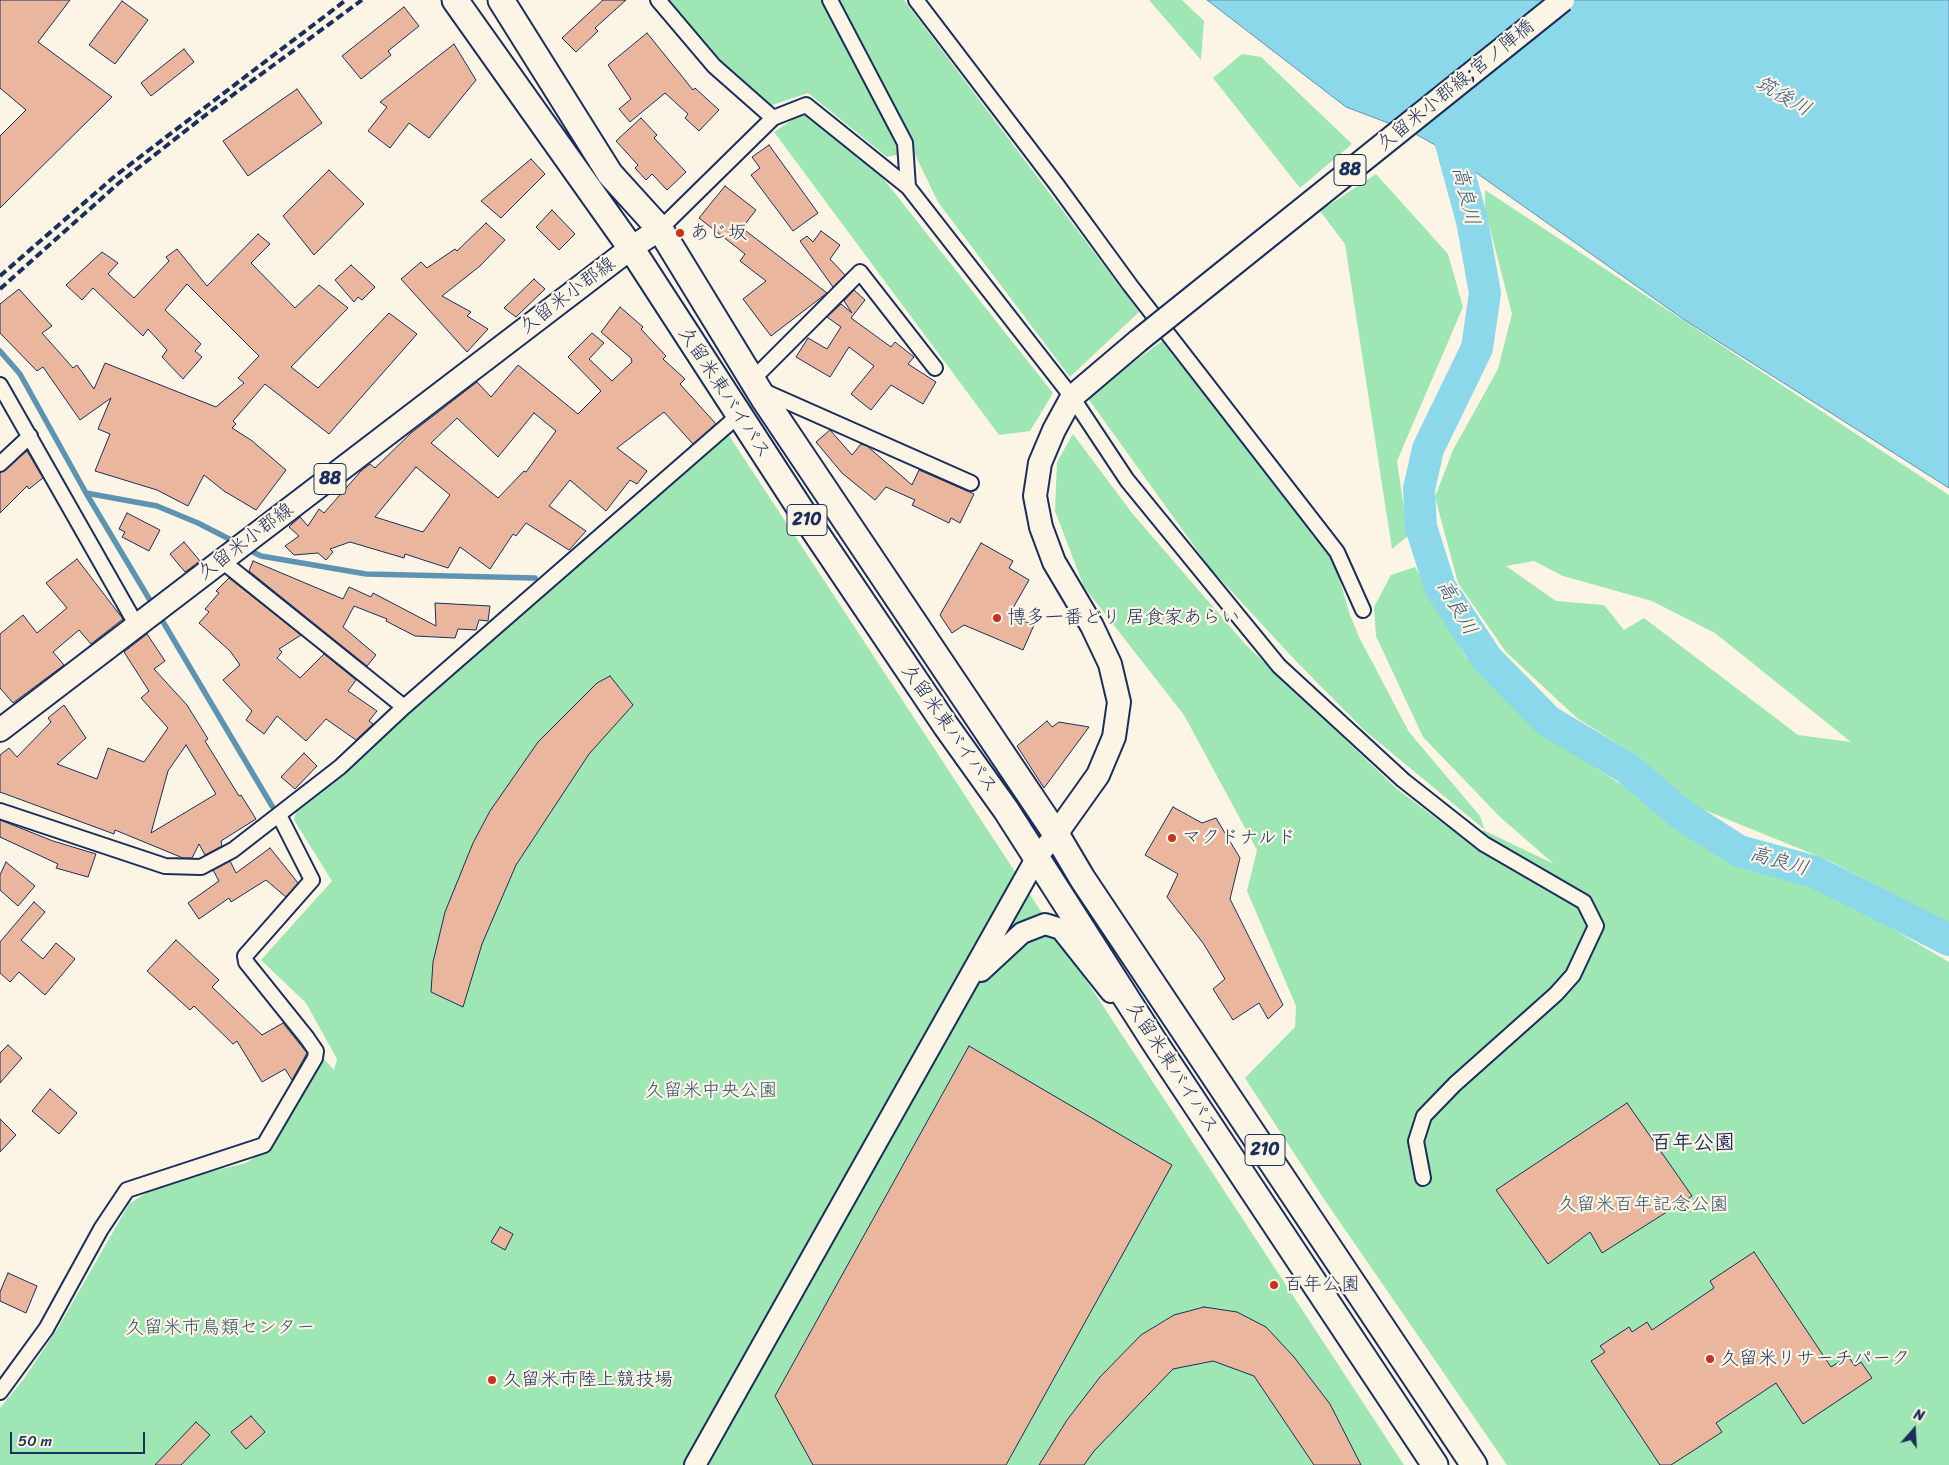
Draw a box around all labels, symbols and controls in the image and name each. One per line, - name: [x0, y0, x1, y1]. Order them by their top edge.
- street label: 久留米小郡線;宮ノ陣橋: [1373, 16, 1539, 156]
- water label: 筑後川: [1751, 72, 1815, 122]
- road number: 88: [1334, 154, 1366, 186]
- water label: 高良川: [1446, 164, 1484, 228]
- place label: あじ坂: [690, 222, 747, 244]
- marker: あじ坂: [674, 227, 686, 239]
- street label: 久留米小郡線: [516, 253, 620, 339]
- street label: 久留米東バイパス: [673, 323, 775, 463]
- road number: 88: [314, 464, 346, 494]
- street label: 久留米小郡線: [194, 499, 298, 585]
- road number: 210: [787, 504, 827, 536]
- water label: 高良川: [1431, 576, 1481, 640]
- place label: 博多一番どり 居食家あらい: [1007, 607, 1240, 629]
- marker: 博多一番どり 居食家あらい: [991, 612, 1003, 624]
- street label: 久留米東バイパス: [896, 660, 1002, 798]
- place label: マクドナルド: [1182, 827, 1296, 849]
- marker: マクドナルド: [1166, 832, 1178, 844]
- water label: 高良川: [1747, 842, 1811, 882]
- street label: 久留米東バイパス: [1121, 998, 1223, 1138]
- park label: 久留米中央公園: [645, 1080, 777, 1102]
- district label: 百年公園: [1651, 1131, 1735, 1157]
- road number: 210: [1245, 1134, 1285, 1166]
- park label: 久留米百年記念公園: [1558, 1194, 1728, 1216]
- place label: 百年公園: [1284, 1274, 1360, 1296]
- marker: 百年公園: [1268, 1279, 1280, 1291]
- park label: 久留米市鳥類センター: [125, 1317, 315, 1339]
- place label: 久留米リサーチパーク: [1720, 1348, 1910, 1370]
- marker: 久留米リサーチパーク: [1704, 1353, 1716, 1365]
- place label: 久留米市陸上競技場: [502, 1369, 673, 1391]
- marker: 久留米市陸上競技場: [486, 1374, 498, 1386]
- text: N: [1910, 1402, 1928, 1429]
- north arrow: [1889, 1405, 1939, 1455]
- scale bar: [12, 1422, 148, 1454]
- text: 50 m: [18, 1428, 52, 1454]

